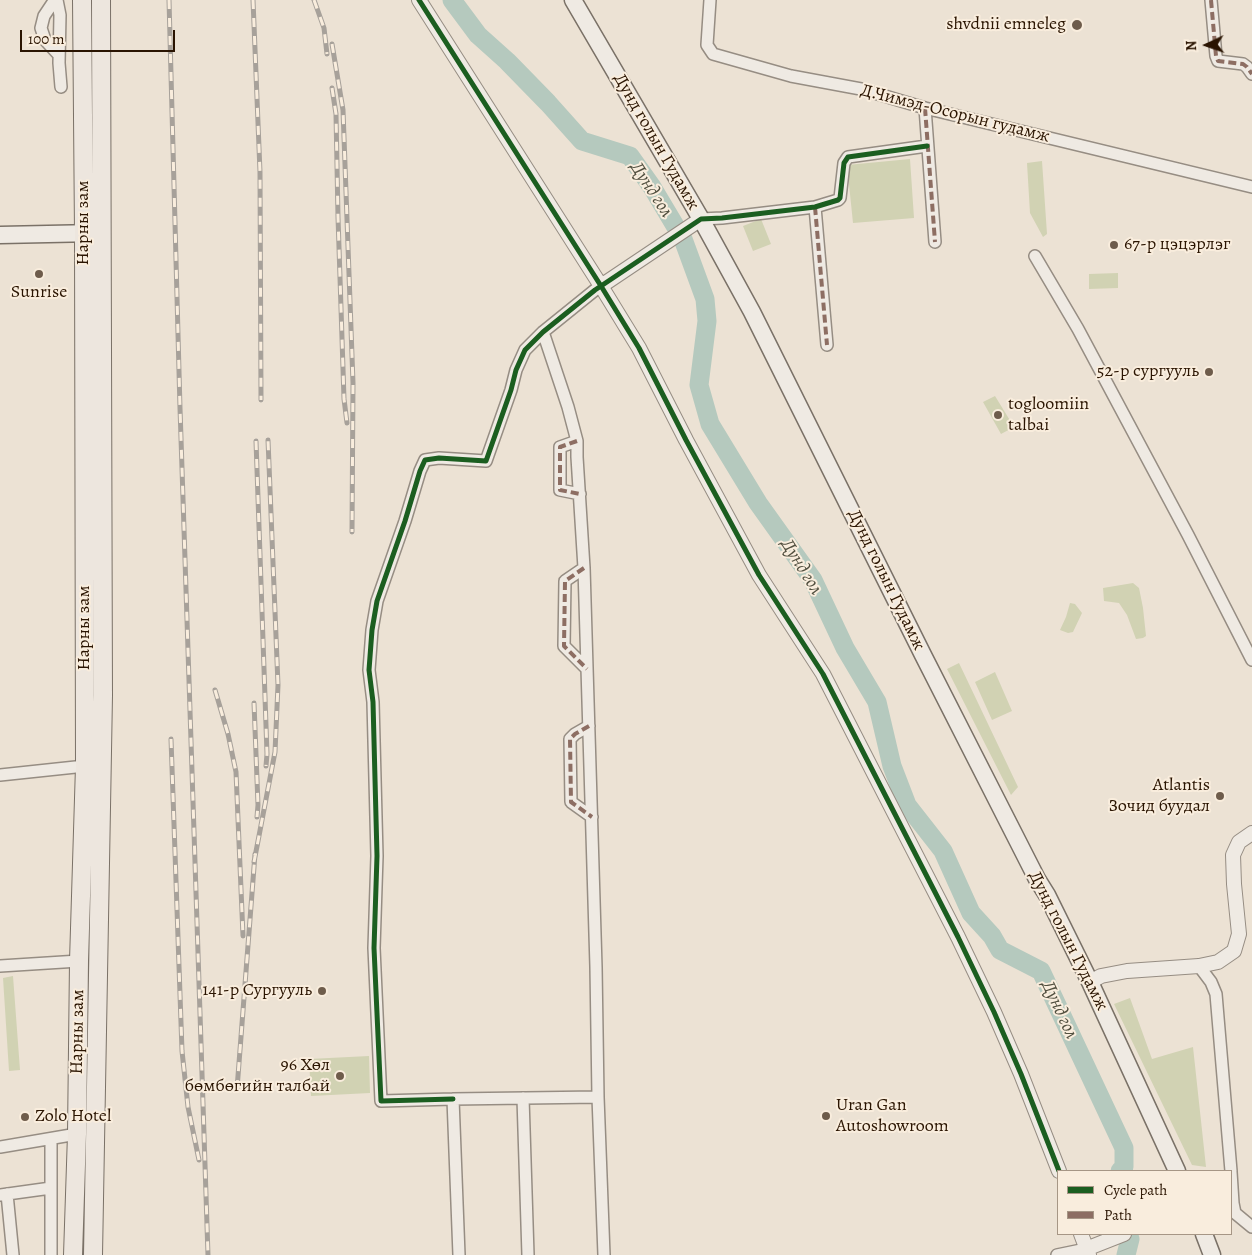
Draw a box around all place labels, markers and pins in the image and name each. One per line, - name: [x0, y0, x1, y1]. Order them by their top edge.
- place label: shvdnii emneleg: [946, 14, 1066, 36]
- marker: shvdnii emneleg: [1070, 18, 1084, 32]
- place label: 67-р цэцэрлэг: [1124, 234, 1230, 256]
- marker: 67-р цэцэрлэг: [1108, 239, 1120, 251]
- marker: Sunrise: [33, 268, 45, 280]
- place label: Sunrise: [11, 282, 67, 304]
- place label: 52-р сургууль: [1097, 361, 1199, 383]
- marker: 52-р сургууль: [1203, 366, 1215, 378]
- place label: togloomiin talbai: [1008, 394, 1089, 436]
- marker: togloomiin talbai: [992, 409, 1004, 421]
- place label: Atlantis Зочид буудал: [1108, 775, 1210, 818]
- marker: Atlantis Зочид буудал: [1214, 790, 1226, 802]
- place label: 141-р Сургууль: [202, 980, 312, 1002]
- marker: 141-р Сургууль: [316, 985, 328, 997]
- place label: 96 Хөл бөмбөгийн талбай: [185, 1055, 330, 1098]
- marker: 96 Хөл бөмбөгийн талбай: [334, 1070, 346, 1082]
- place label: Uran Gan Autoshowroom: [836, 1095, 949, 1138]
- place label: Zolo Hotel: [35, 1106, 111, 1128]
- marker: Uran Gan Autoshowroom: [820, 1110, 832, 1122]
- marker: Zolo Hotel: [19, 1111, 31, 1123]

